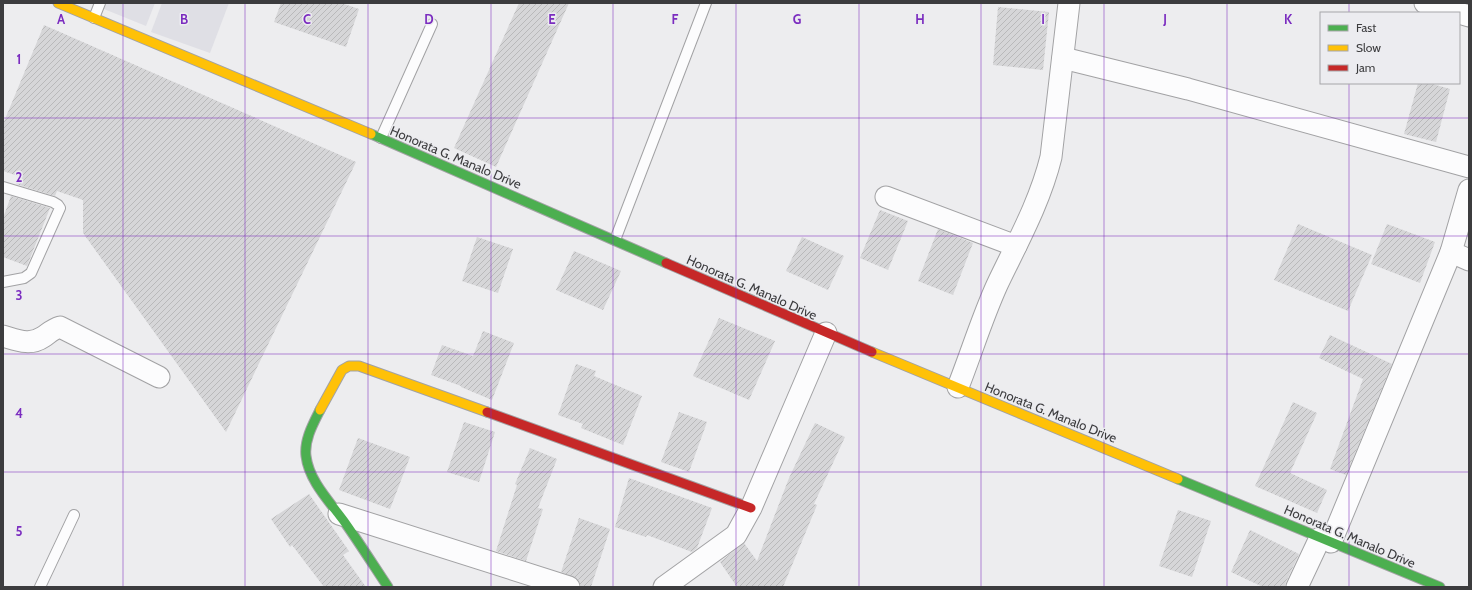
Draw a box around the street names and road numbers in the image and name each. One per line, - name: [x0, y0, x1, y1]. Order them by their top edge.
- street label: Honorata G. Manalo Drive: [388, 122, 524, 192]
- street label: Honorata G. Manalo Drive: [684, 251, 820, 323]
- street label: Honorata G. Manalo Drive: [983, 378, 1120, 446]
- street label: Honorata G. Manalo Drive: [1282, 501, 1418, 571]

